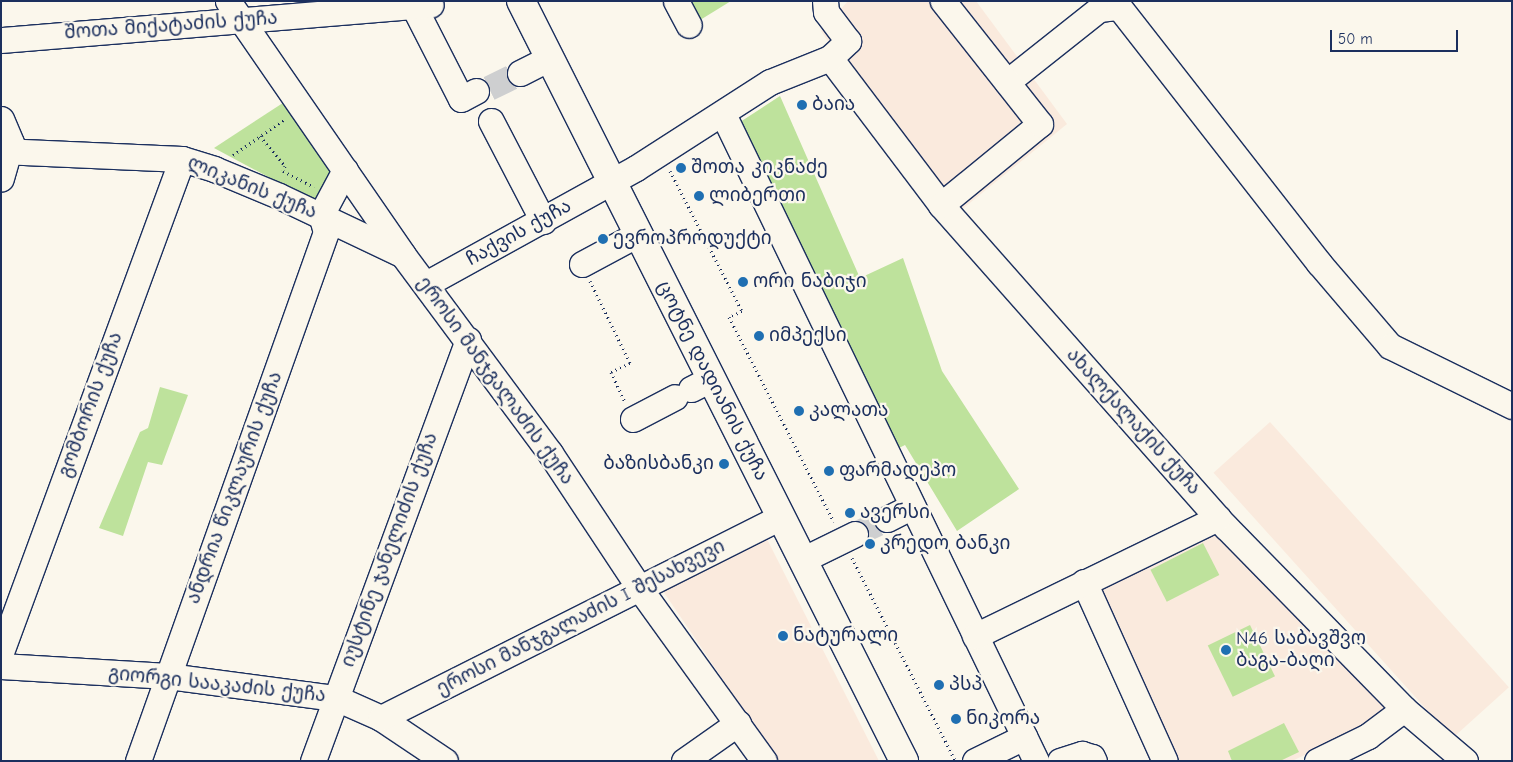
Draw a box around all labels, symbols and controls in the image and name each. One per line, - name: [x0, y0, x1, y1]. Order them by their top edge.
- street label: შოთა მიქატაძის ქუჩა: [64, 7, 278, 45]
- scale bar: [1333, 20, 1460, 52]
- text: 50 m: [1338, 30, 1373, 48]
- place label: ბაია: [812, 94, 855, 116]
- marker: ბაია: [796, 99, 808, 111]
- street label: ლიკანის ქუჩა: [184, 152, 320, 224]
- place label: შოთა კიკნაძე: [691, 157, 828, 179]
- marker: შოთა კიკნაძე: [675, 162, 687, 174]
- place label: ლიბერთი: [709, 185, 806, 207]
- marker: ლიბერთი: [693, 190, 705, 202]
- street label: ჩაქვის ქუჩა: [463, 195, 575, 271]
- place label: ევროპროდუქტი: [613, 228, 772, 250]
- marker: ევროპროდუქტი: [597, 233, 609, 245]
- place label: ორი ნაბიჯი: [753, 271, 867, 293]
- street label: ეროსი მანჯგალაძის ქუჩა: [412, 272, 578, 490]
- marker: ორი ნაბიჯი: [737, 276, 749, 288]
- street label: ცოტნე დადიანის ქუჩა: [652, 277, 772, 485]
- place label: იმპექსი: [769, 325, 847, 347]
- street label: გომბორის ქუჩა: [54, 329, 128, 481]
- marker: იმპექსი: [753, 330, 765, 342]
- street label: ახალქალაქის ქუჩა: [1061, 344, 1205, 500]
- street label: ანდრია წიკლაურის ქუჩა: [182, 369, 288, 607]
- place label: კალათა: [809, 400, 888, 422]
- marker: კალათა: [793, 405, 805, 417]
- street label: იუსტინე ჯანელიძის ქუჩა: [337, 430, 443, 670]
- place label: ბაზისბანკი: [603, 453, 714, 475]
- marker: ბაზისბანკი: [718, 458, 730, 470]
- place label: ფარმადეპო: [839, 460, 956, 482]
- marker: ფარმადეპო: [823, 465, 835, 477]
- place label: ავერსი: [860, 502, 930, 524]
- marker: ავერსი: [844, 507, 856, 519]
- place label: კრედო ბანკი: [880, 533, 1010, 555]
- street label: ეროსი მანჯგალაძის I შესახვევი: [433, 535, 729, 701]
- marker: კრედო ბანკი: [864, 538, 876, 550]
- place label: ნატურალი: [793, 625, 898, 647]
- place label: N46 საბავშვო ბაგა-ბაღი: [1236, 628, 1366, 672]
- marker: ნატურალი: [777, 630, 789, 642]
- marker: N46 საბავშვო ბაგა-ბაღი: [1220, 644, 1232, 656]
- street label: გიორგი სააკაძის ქუჩა: [107, 662, 327, 708]
- place label: პსპ: [949, 674, 982, 696]
- marker: პსპ: [933, 679, 945, 691]
- place label: ნიკორა: [966, 708, 1040, 730]
- marker: ნიკორა: [950, 713, 962, 725]

